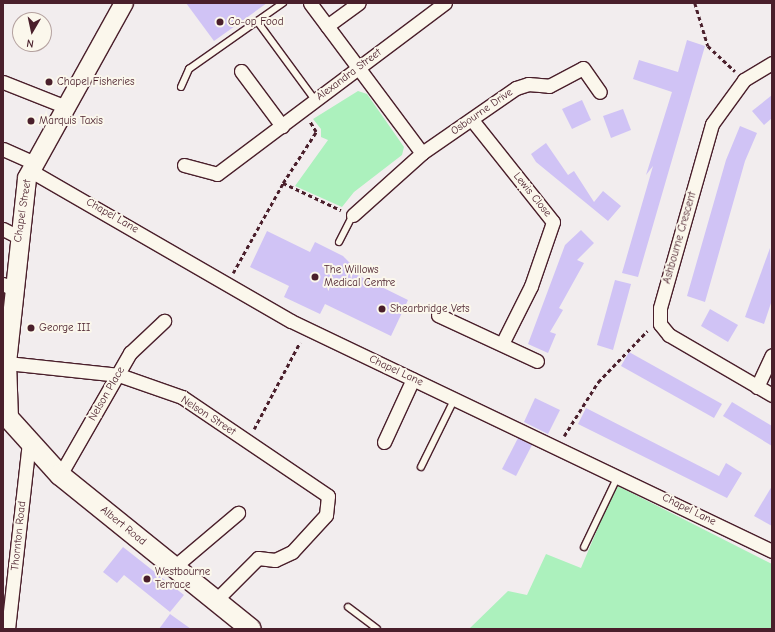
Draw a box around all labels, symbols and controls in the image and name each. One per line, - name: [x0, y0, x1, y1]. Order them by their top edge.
- north arrow: [12, 12, 52, 52]
- place label: Co-op Food: [228, 15, 284, 29]
- marker: Co-op Food: [215, 17, 225, 27]
- text: N: [26, 36, 35, 50]
- street label: Alexandra Street: [314, 46, 384, 104]
- place label: Chapel Fisheries: [57, 75, 135, 89]
- marker: Chapel Fisheries: [44, 77, 54, 87]
- street label: Osbourne Drive: [449, 86, 515, 138]
- place label: Marquis Taxis: [39, 114, 103, 128]
- marker: Marquis Taxis: [26, 116, 36, 126]
- street label: Lewis Close: [510, 170, 554, 220]
- street label: Chapel Street: [12, 179, 34, 243]
- street label: Ashbourne Crescent: [661, 191, 699, 285]
- street label: Chapel Lane: [83, 196, 141, 236]
- place label: The Willows Medical Centre: [324, 264, 395, 290]
- marker: The Willows Medical Centre: [309, 271, 321, 283]
- place label: Shearbridge Vets: [390, 302, 470, 316]
- marker: Shearbridge Vets: [377, 304, 387, 314]
- place label: George III: [39, 321, 90, 335]
- marker: George III: [26, 323, 36, 333]
- street label: Chapel Lane: [367, 353, 425, 389]
- street label: Nelson Place: [86, 365, 128, 423]
- street label: Nelson Street: [178, 393, 238, 439]
- street label: Chapel Lane: [660, 491, 718, 529]
- street label: Thornton Road: [9, 500, 29, 572]
- street label: Albert Road: [97, 504, 149, 548]
- place label: Westbourne Terrace: [155, 566, 210, 592]
- marker: Westbourne Terrace: [142, 574, 152, 584]

